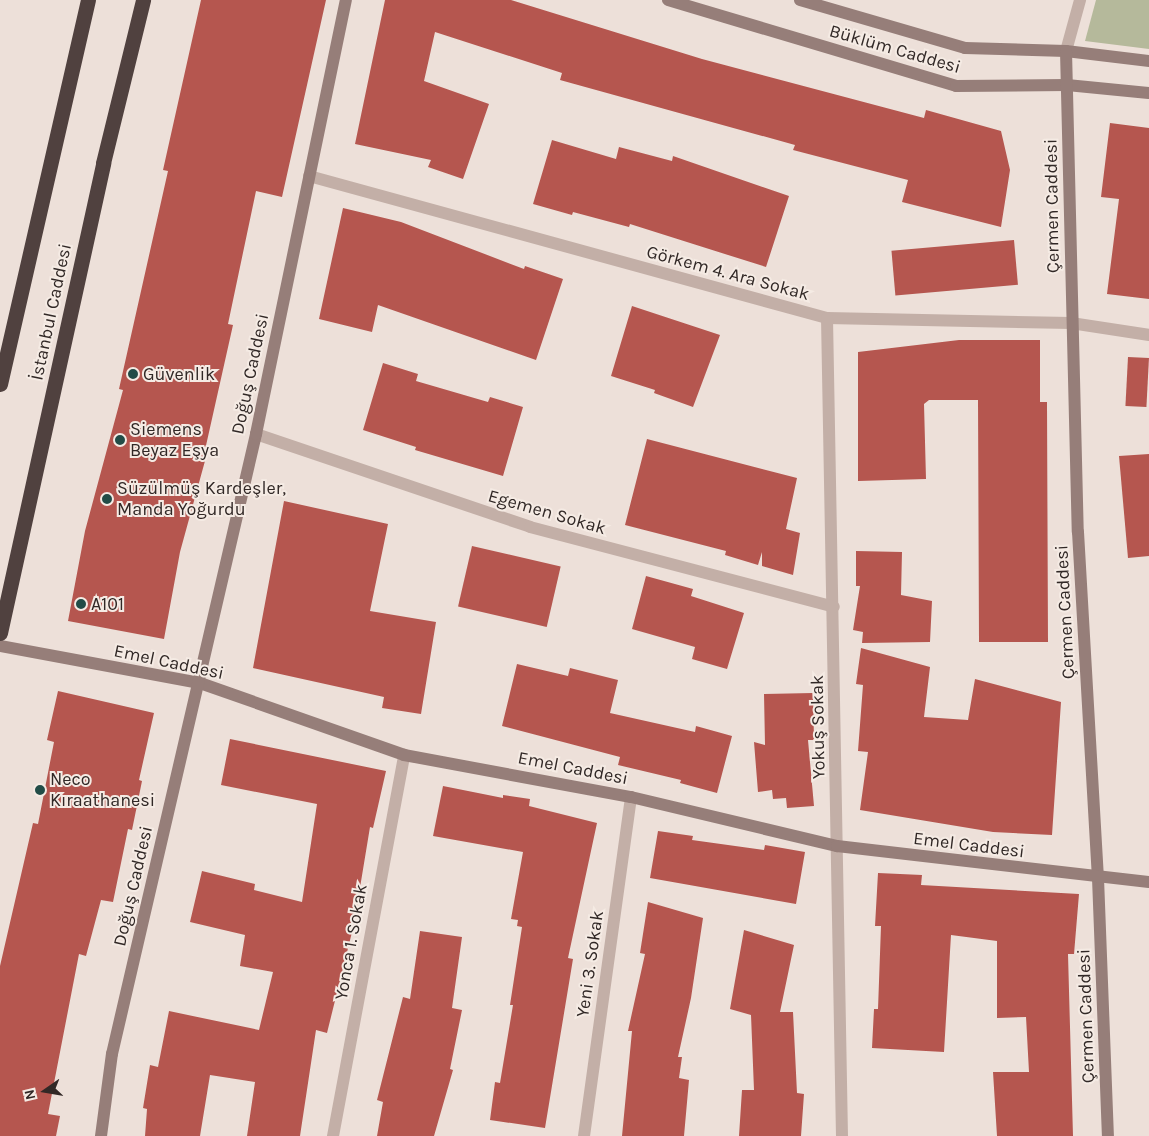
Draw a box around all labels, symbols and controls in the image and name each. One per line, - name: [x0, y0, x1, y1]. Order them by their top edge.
- street label: Büklüm Caddesi: [827, 20, 963, 78]
- street label: Çermen Caddesi: [1040, 139, 1064, 273]
- street label: Görkem 4. Ara Sokak: [644, 241, 812, 305]
- street label: İstanbul Caddesi: [26, 242, 76, 382]
- street label: Doğuş Caddesi: [227, 312, 273, 436]
- place label: Güvenlik: [143, 363, 215, 385]
- marker: Güvenlik: [127, 368, 139, 380]
- place label: Siemens Beyaz Eşya: [130, 419, 219, 462]
- marker: Siemens Beyaz Eşya: [114, 434, 126, 446]
- place label: Süzülmüş Kardeşler, Manda Yoğurdu: [117, 478, 286, 520]
- street label: Egemen Sokak: [486, 485, 608, 539]
- marker: Süzülmüş Kardeşler, Manda Yoğurdu: [101, 493, 113, 505]
- street label: Çermen Caddesi: [1051, 544, 1079, 680]
- place label: A101: [91, 593, 124, 615]
- marker: A101: [75, 598, 87, 610]
- street label: Emel Caddesi: [112, 640, 226, 684]
- street label: Yokuş Sokak: [806, 675, 830, 779]
- street label: Emel Caddesi: [516, 747, 630, 789]
- place label: Neco Kıraathanesi: [50, 769, 155, 812]
- marker: Neco Kıraathanesi: [34, 784, 46, 796]
- street label: Doğuş Caddesi: [109, 824, 157, 948]
- street label: Emel Caddesi: [912, 827, 1026, 863]
- street label: Yonca 1. Sokak: [330, 882, 372, 1002]
- street label: Yeni 3. Sokak: [572, 909, 608, 1019]
- street label: Çermen Caddesi: [1073, 948, 1099, 1084]
- north arrow: [20, 1066, 70, 1116]
- text: N: [20, 1088, 39, 1101]

